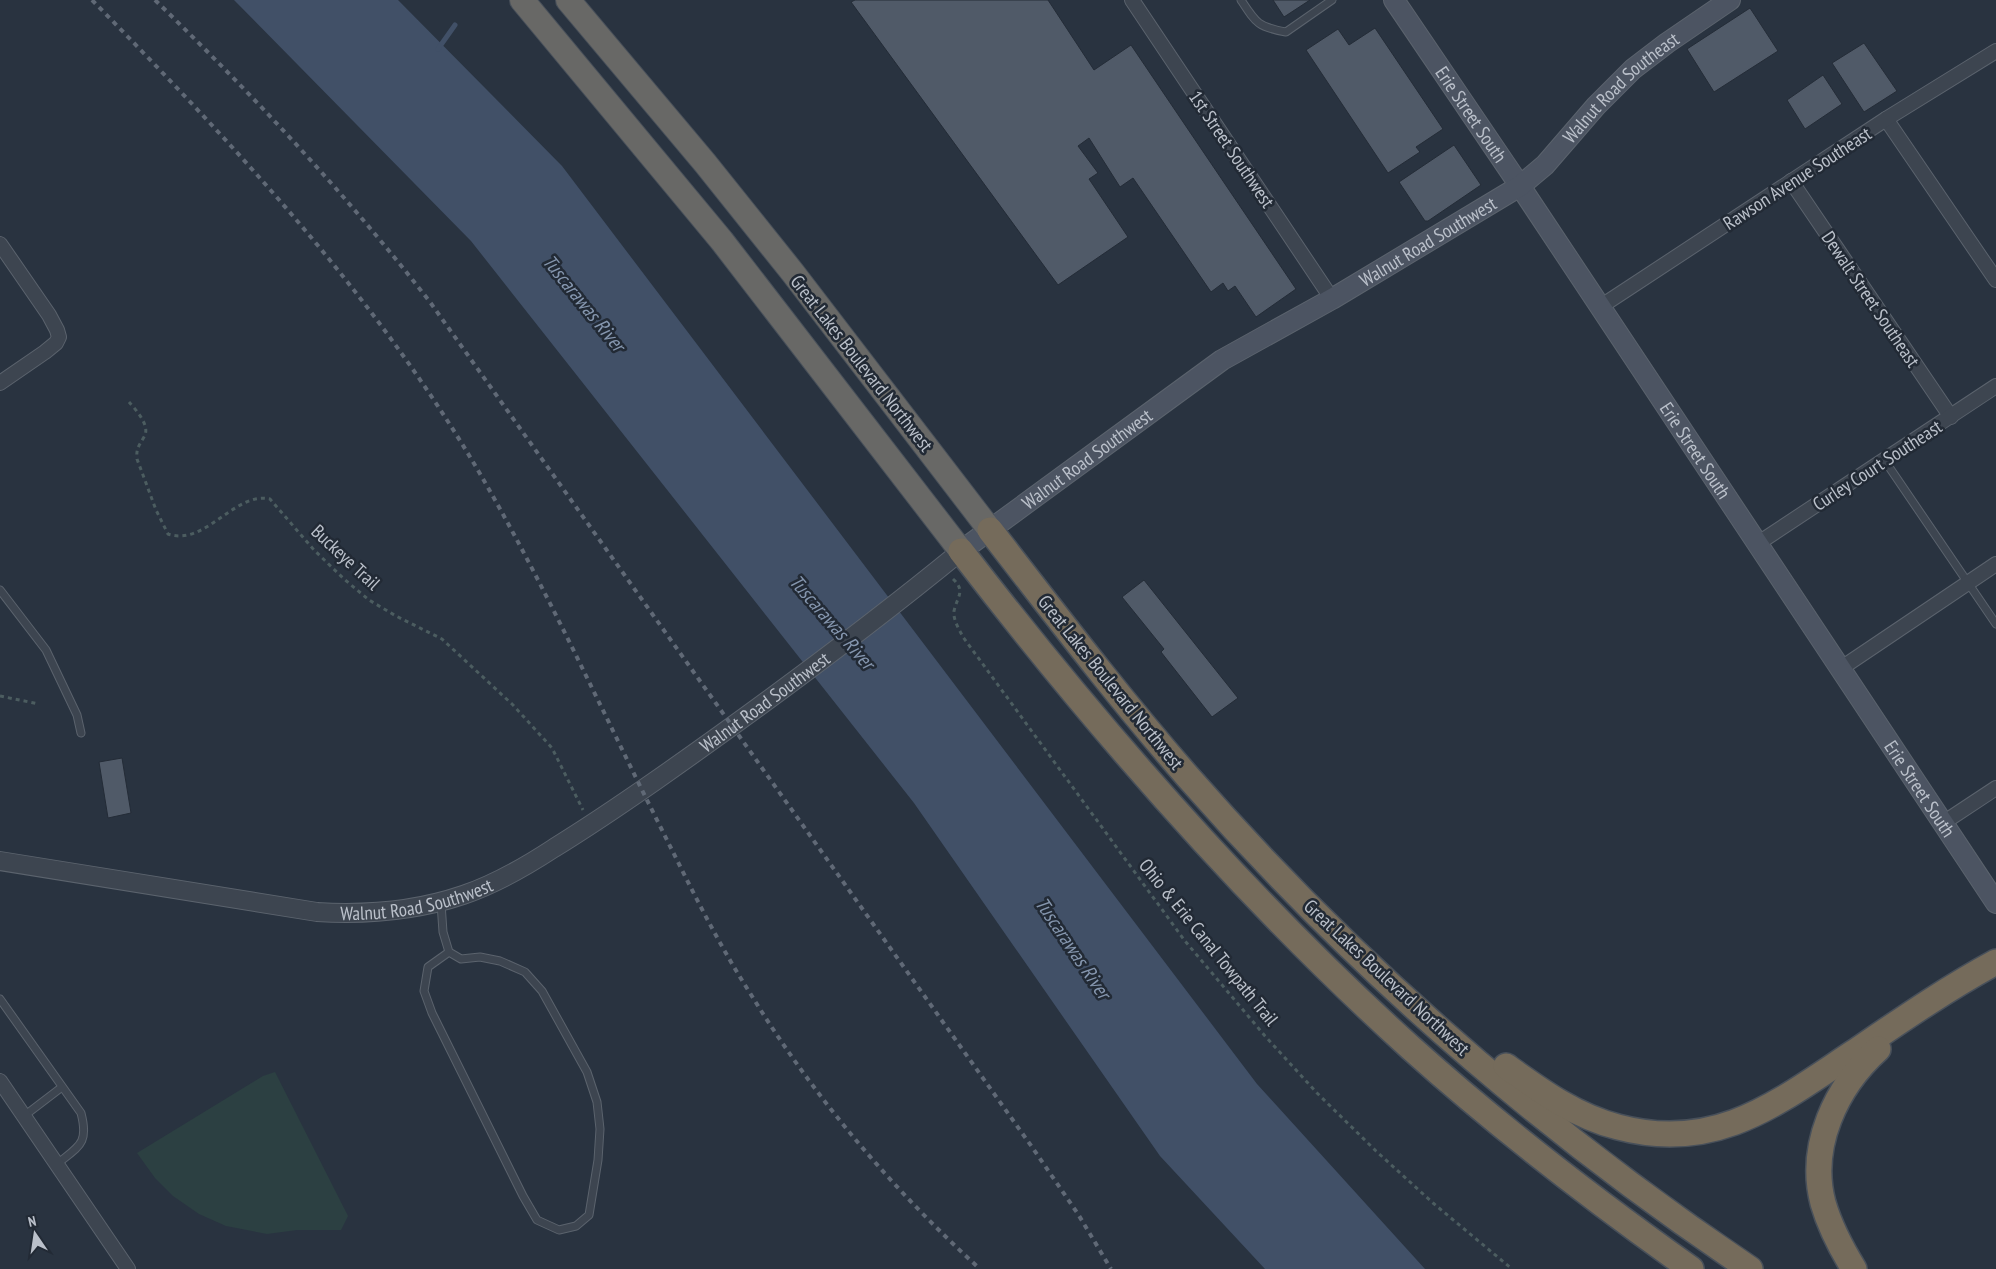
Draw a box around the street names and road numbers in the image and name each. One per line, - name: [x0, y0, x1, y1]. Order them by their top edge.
- street label: Walnut Road Southeast: [1557, 26, 1684, 148]
- street label: Erie Street South: [1430, 62, 1512, 167]
- street label: 1st Street Southwest: [1184, 86, 1280, 213]
- street label: Rawson Avenue Southeast: [1718, 121, 1876, 235]
- street label: Walnut Road Southwest: [1355, 191, 1501, 292]
- street label: Dewalt Street Southeast: [1817, 226, 1926, 372]
- street label: Great Lakes Boulevard Northwest: [785, 270, 939, 457]
- street label: Erie Street South: [1655, 397, 1736, 503]
- street label: Walnut Road Southwest: [1017, 403, 1157, 514]
- street label: Curley Court Southeast: [1808, 414, 1947, 516]
- street label: Buckeye Trail: [307, 519, 386, 595]
- street label: Great Lakes Boulevard Northwest: [1033, 590, 1189, 775]
- street label: Walnut Road Southwest: [695, 646, 835, 758]
- street label: Erie Street South: [1879, 736, 1961, 842]
- street label: Ohio & Erie Canal Towpath Trail: [1134, 854, 1284, 1031]
- street label: Walnut Road Southwest: [340, 872, 497, 925]
- street label: Great Lakes Boulevard Northwest: [1299, 894, 1475, 1061]

